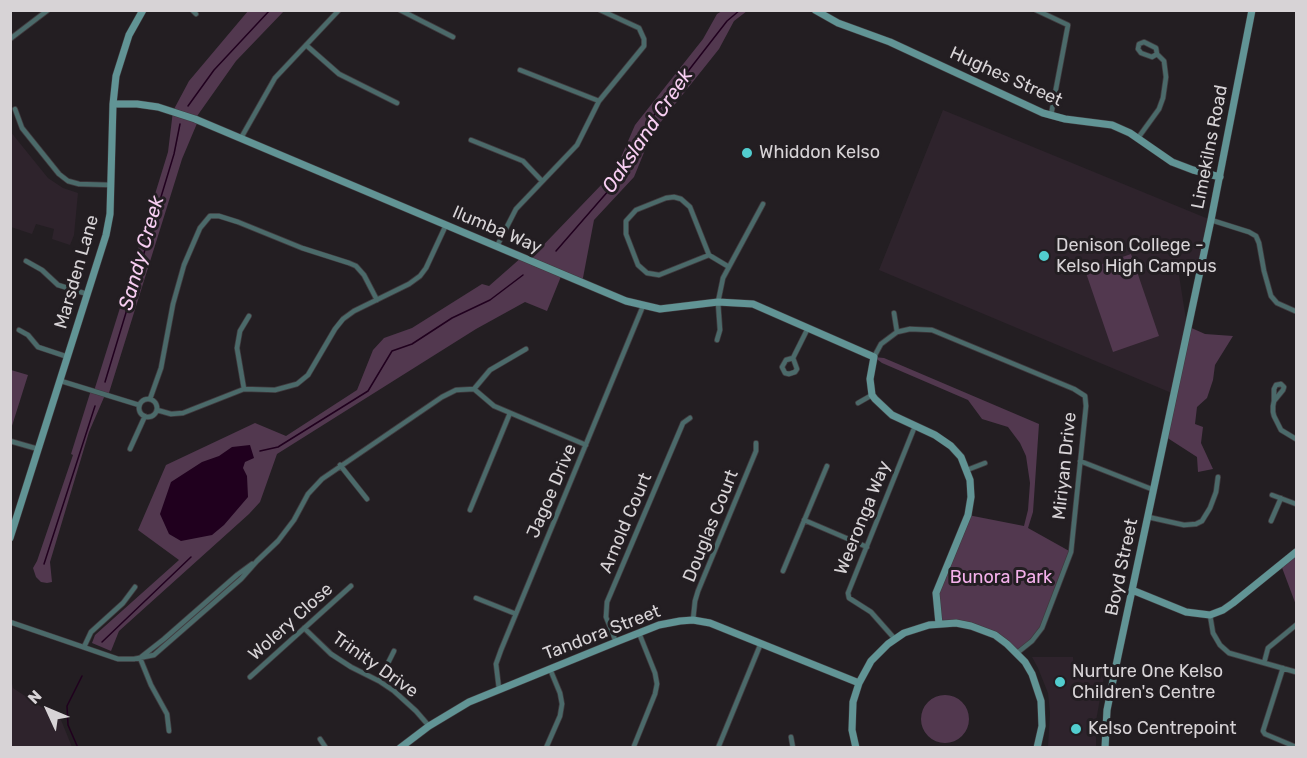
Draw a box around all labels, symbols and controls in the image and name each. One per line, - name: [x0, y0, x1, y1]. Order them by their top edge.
- street label: Hughes Street: [946, 43, 1066, 111]
- water label: Oaksland Creek: [598, 64, 698, 198]
- street label: Limekilns Road: [1187, 83, 1233, 211]
- place label: Whiddon Kelso: [759, 142, 880, 164]
- marker: Whiddon Kelso: [740, 146, 754, 160]
- water label: Sandy Creek: [114, 193, 170, 313]
- street label: Ilumba Way: [449, 202, 545, 258]
- street label: Marsden Lane: [50, 213, 104, 331]
- place label: Denison College - Kelso High Campus: [1056, 235, 1217, 278]
- marker: Denison College - Kelso High Campus: [1037, 249, 1051, 263]
- street label: Miriyan Drive: [1049, 411, 1081, 521]
- street label: Jagoe Drive: [522, 441, 582, 541]
- street label: Weeronga Way: [830, 458, 896, 578]
- street label: Douglas Court: [679, 467, 743, 585]
- street label: Arnold Court: [595, 470, 657, 576]
- street label: Boyd Street: [1101, 516, 1143, 618]
- park label: Bunora Park: [950, 567, 1052, 589]
- street label: Wolery Close: [244, 579, 338, 665]
- street label: Tandora Street: [540, 601, 664, 665]
- street label: Trinity Drive: [328, 627, 422, 703]
- place label: Nurture One Kelso Children's Centre: [1072, 661, 1223, 704]
- marker: Nurture One Kelso Children's Centre: [1053, 675, 1067, 689]
- north arrow: [18, 680, 78, 740]
- text: N: [24, 686, 46, 708]
- place label: Kelso Centrepoint: [1088, 718, 1237, 740]
- marker: Kelso Centrepoint: [1069, 722, 1083, 736]

